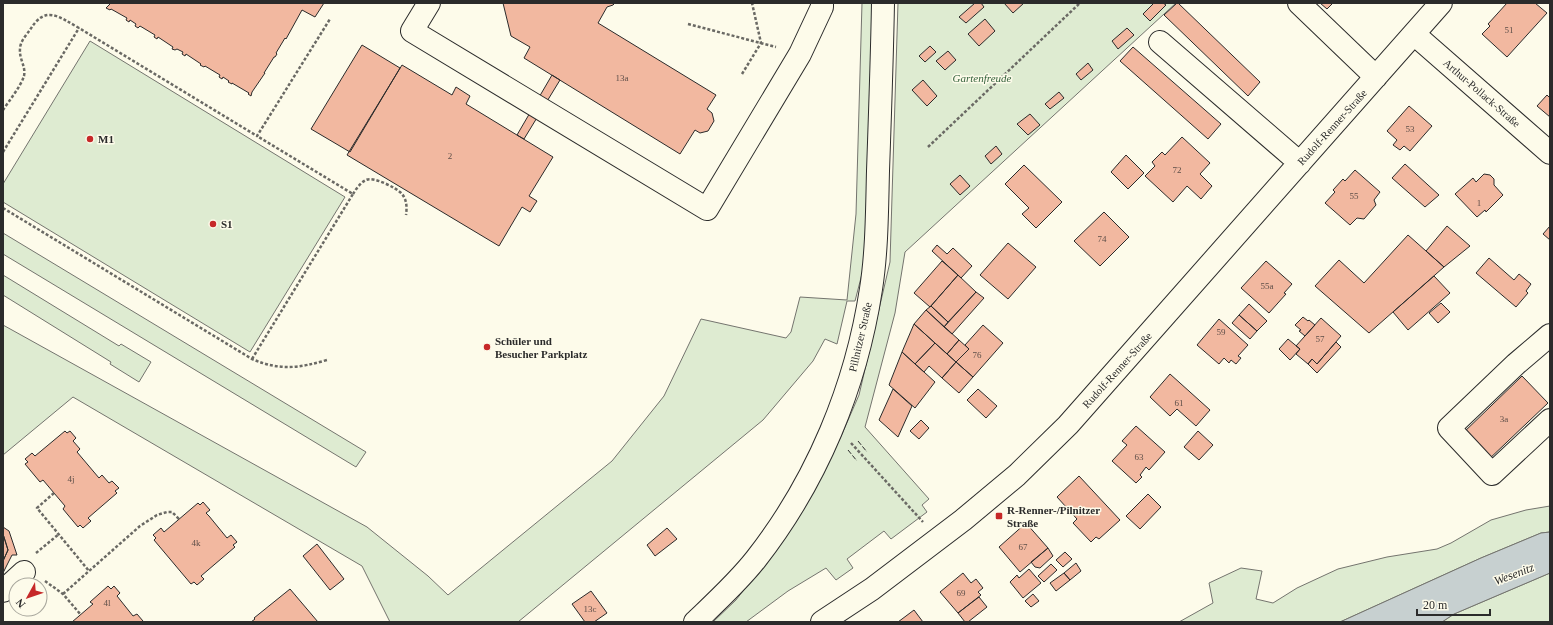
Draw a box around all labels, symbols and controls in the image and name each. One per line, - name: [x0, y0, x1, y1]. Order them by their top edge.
- house number: 51: [1505, 25, 1514, 35]
- street label: Arthur-Pollack-Straße: [1441, 56, 1523, 130]
- park label: Gartenfreude: [953, 72, 1012, 84]
- house number: 13a: [616, 73, 629, 83]
- street label: Rudolf-Renner-Straße: [1295, 87, 1369, 167]
- house number: 53: [1406, 124, 1415, 134]
- place label: M1: [98, 133, 114, 145]
- marker: M1: [85, 134, 95, 144]
- house number: 2: [448, 151, 452, 161]
- house number: 72: [1173, 165, 1182, 175]
- house number: 55: [1350, 191, 1359, 201]
- house number: 1: [1477, 198, 1481, 208]
- place label: S1: [221, 218, 233, 230]
- marker: S1: [208, 219, 218, 229]
- house number: 74: [1098, 234, 1107, 244]
- house number: 55a: [1261, 281, 1274, 291]
- street label: Pillnitzer Straße: [846, 301, 874, 373]
- house number: 59: [1217, 327, 1226, 337]
- street label: Rudolf-Renner-Straße: [1080, 330, 1154, 410]
- house number: 57: [1316, 334, 1325, 344]
- place label: Schüler und Besucher Parkplatz: [495, 335, 587, 360]
- marker: Schüler und Besucher Parkplatz: [482, 342, 492, 352]
- house number: 76: [973, 350, 982, 360]
- house number: 61: [1175, 398, 1184, 408]
- house number: 3a: [1500, 414, 1508, 424]
- house number: 63: [1135, 452, 1144, 462]
- house number: 4j: [67, 474, 75, 484]
- place label: R-Renner-/Pilnitzer Straße: [1007, 504, 1100, 529]
- marker: R-Renner-/Pilnitzer Straße: [994, 511, 1004, 521]
- house number: 4k: [192, 538, 201, 548]
- house number: 67: [1019, 542, 1028, 552]
- water label: Wesenitz: [1492, 560, 1536, 588]
- north arrow: [8, 577, 48, 617]
- house number: 69: [957, 588, 966, 598]
- scale bar: [1417, 591, 1490, 617]
- text: N: [13, 596, 27, 610]
- house number: 4l: [103, 598, 111, 608]
- text: 20 m: [1423, 598, 1448, 612]
- house number: 13c: [584, 604, 597, 614]

